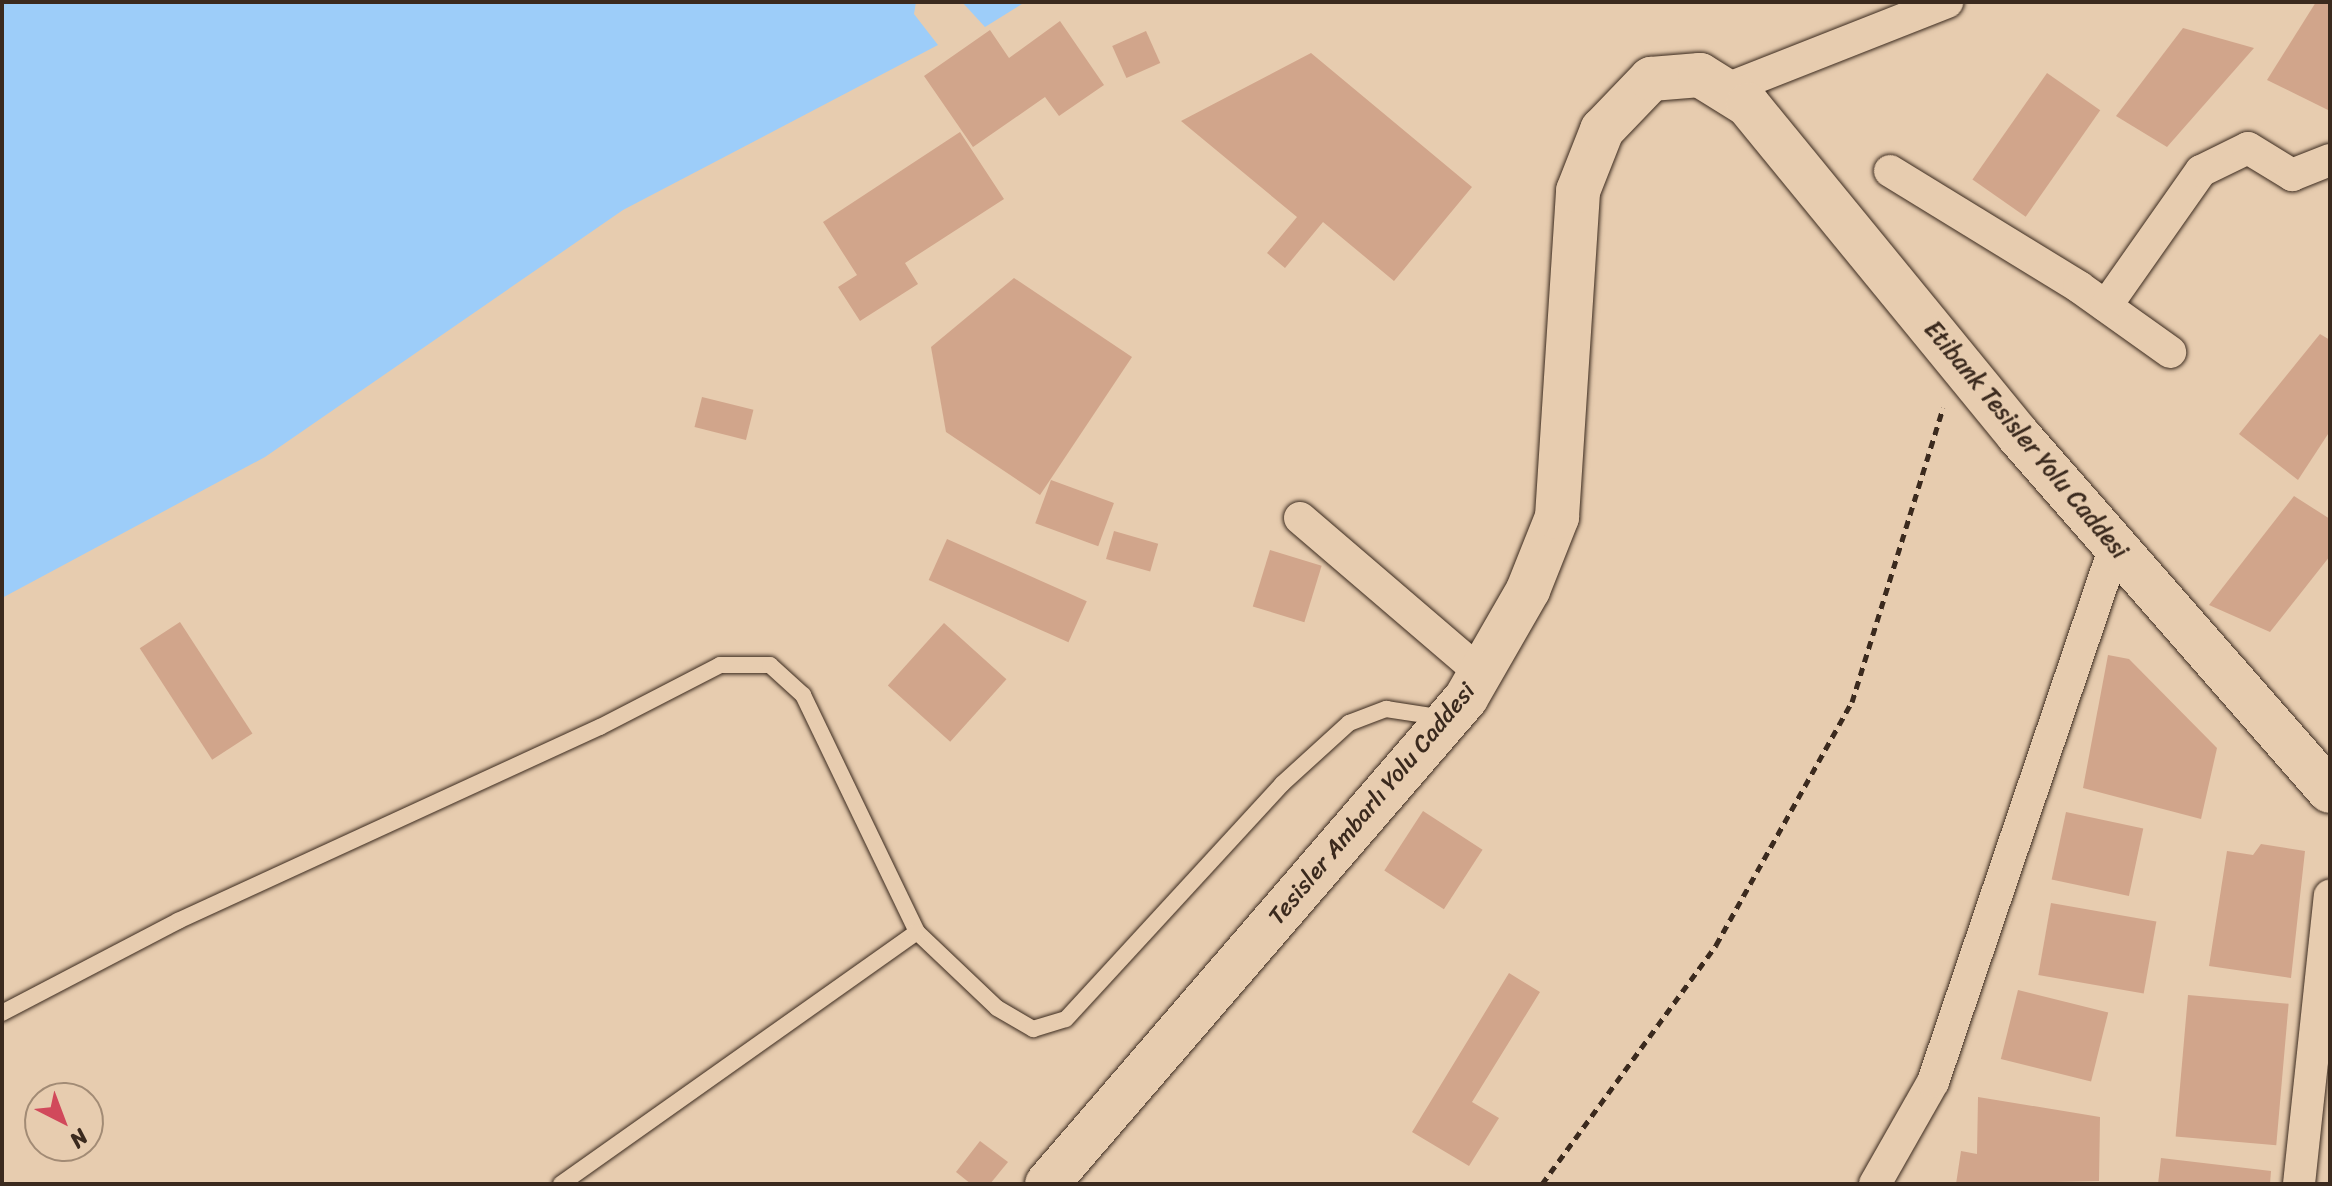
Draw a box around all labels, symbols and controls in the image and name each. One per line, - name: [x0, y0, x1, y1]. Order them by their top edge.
- street label: Etibank Tesisler Yolu Caddesi: [1917, 314, 2135, 566]
- street label: Tesisler Ambarlı Yolu Caddesi: [1263, 678, 1481, 930]
- north arrow: [24, 1082, 104, 1162]
- text: N: [60, 1119, 98, 1158]

